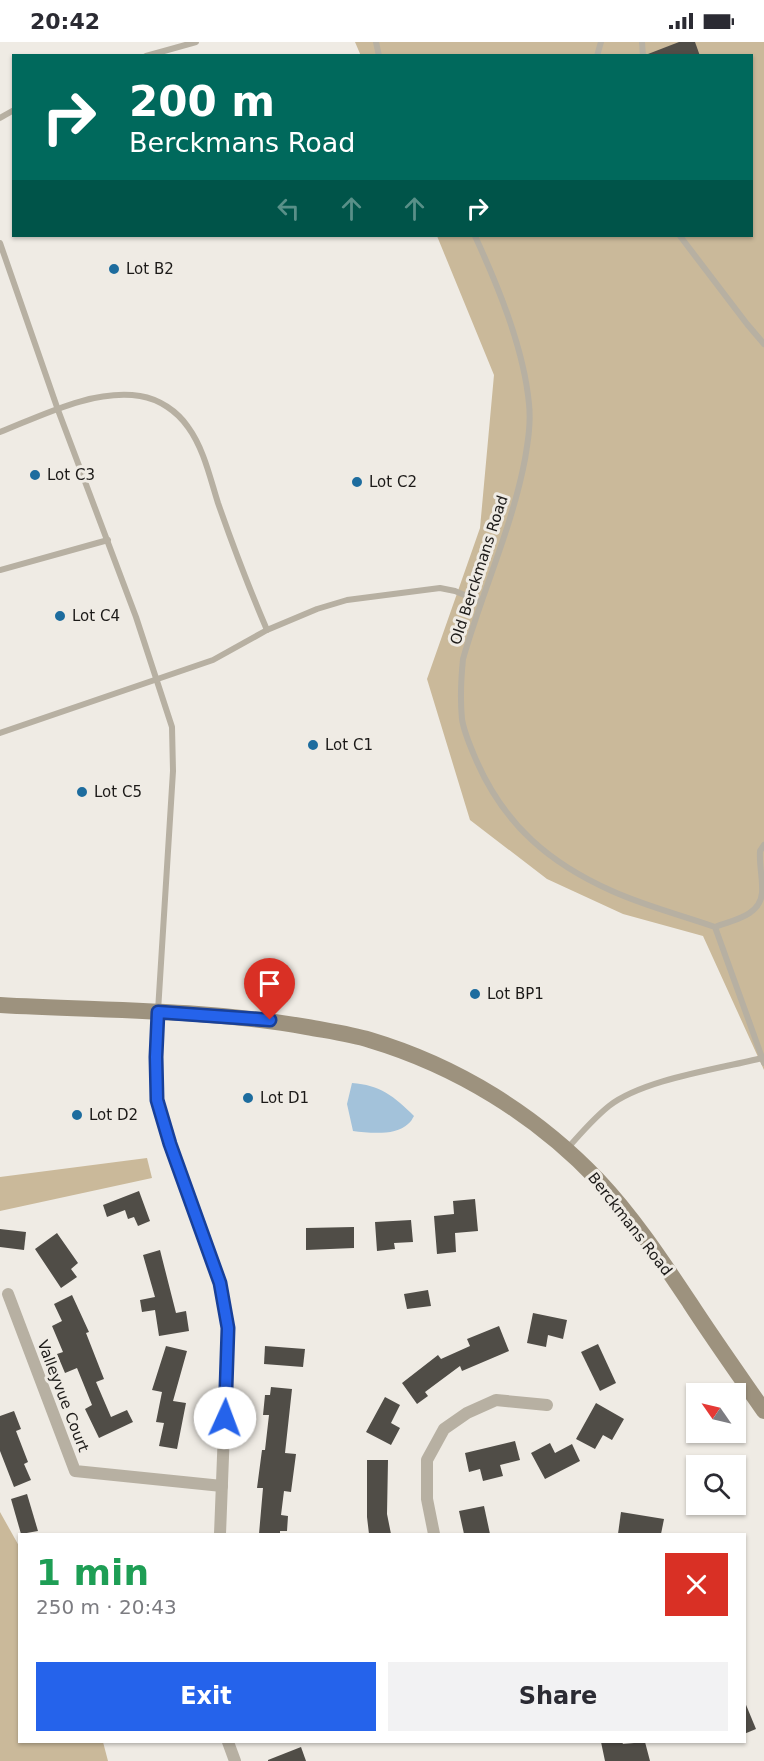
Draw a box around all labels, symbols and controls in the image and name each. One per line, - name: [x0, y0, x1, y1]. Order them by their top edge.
- text: 20:42: [30, 9, 100, 34]
- text: 200 m: [129, 77, 275, 126]
- icon: right: [30, 78, 108, 156]
- text: Berckmans Road: [129, 127, 355, 158]
- icon: left: [272, 192, 305, 225]
- icon: ahead: [335, 192, 368, 225]
- icon: ahead: [398, 192, 431, 225]
- icon: right: [461, 192, 494, 225]
- place label: Lot B2: [126, 260, 174, 278]
- marker: Lot B2: [107, 262, 121, 276]
- place label: Lot C3: [47, 466, 95, 484]
- marker: Lot C3: [28, 468, 42, 482]
- place label: Lot C2: [369, 473, 417, 491]
- marker: Lot C2: [350, 475, 364, 489]
- street label: Old Berckmans Road: [446, 493, 512, 647]
- place label: Lot C4: [72, 607, 120, 625]
- marker: Lot C4: [53, 609, 67, 623]
- place label: Lot C1: [325, 736, 373, 754]
- marker: Lot C1: [306, 738, 320, 752]
- place label: Lot C5: [94, 783, 142, 801]
- marker: Lot C5: [75, 785, 89, 799]
- pin: [244, 958, 295, 1020]
- icon: arrive: [253, 967, 286, 1000]
- place label: Lot BP1: [487, 985, 544, 1003]
- marker: Lot BP1: [468, 987, 482, 1001]
- place label: Lot D1: [260, 1089, 309, 1107]
- marker: Lot D1: [241, 1091, 255, 1105]
- place label: Lot D2: [89, 1106, 138, 1124]
- marker: Lot D2: [70, 1108, 84, 1122]
- street label: Berckmans Road: [584, 1169, 676, 1279]
- street label: Valleyvue Court: [33, 1338, 93, 1455]
- north arrow: [686, 1383, 746, 1443]
- map controls: [686, 1383, 746, 1515]
- position arrow: [193, 1386, 257, 1450]
- button: search: [686, 1455, 746, 1515]
- text: 1 min: [36, 1552, 149, 1593]
- button: close: [665, 1553, 728, 1616]
- text: 250 m · 20:43: [36, 1595, 177, 1619]
- button: Exit: [36, 1662, 376, 1731]
- button: Share: [388, 1662, 728, 1731]

